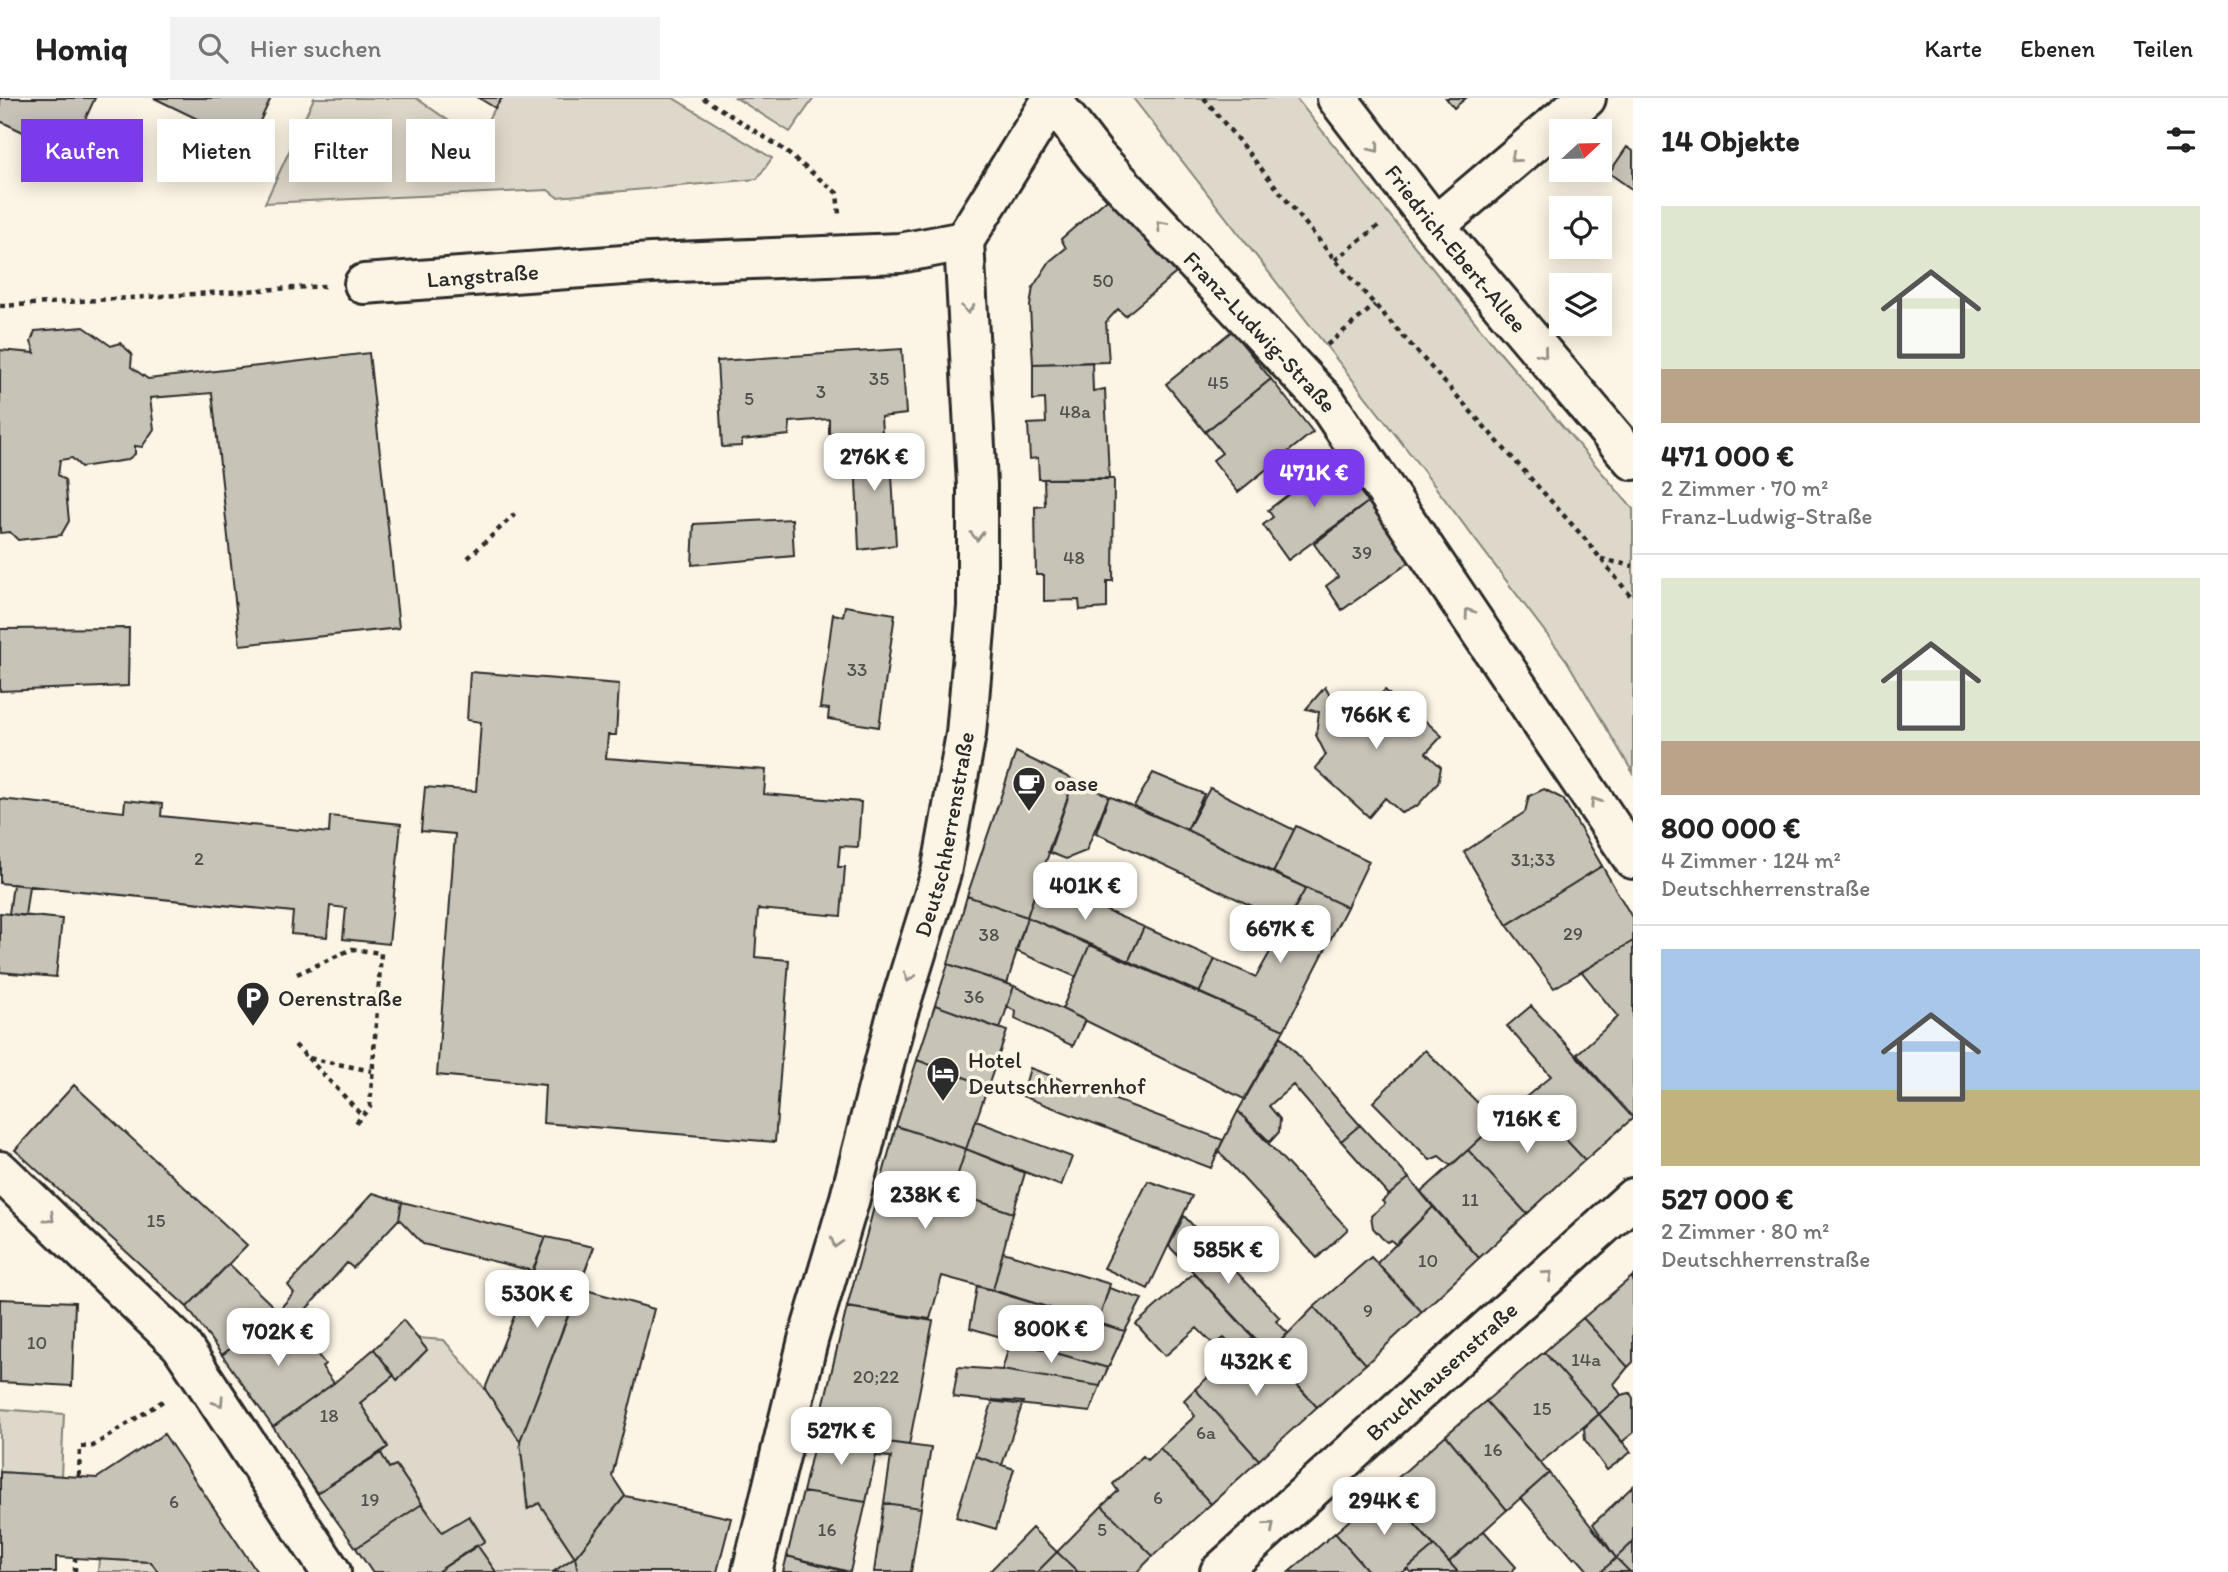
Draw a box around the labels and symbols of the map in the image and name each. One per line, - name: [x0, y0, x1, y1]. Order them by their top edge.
- north arrow: [1549, 119, 1612, 182]
- one-way arrow: [1367, 140, 1380, 153]
- one-way arrow: [1511, 150, 1524, 162]
- street label: Friedrich-Ebert-Allee: [1379, 159, 1533, 338]
- one-way arrow: [1157, 220, 1170, 233]
- street label: Franz-Ludwig-Straße: [1178, 245, 1343, 418]
- street label: Langstraße: [426, 257, 540, 293]
- house number: 50: [1092, 269, 1114, 292]
- one-way arrow: [960, 304, 975, 315]
- one-way arrow: [1534, 345, 1547, 358]
- house number: 35: [869, 367, 889, 390]
- house number: 45: [1207, 371, 1229, 394]
- house number: 3: [816, 380, 826, 403]
- house number: 5: [744, 387, 754, 410]
- house number: 48a: [1059, 400, 1091, 423]
- pin: 276K €: [817, 434, 931, 493]
- pin: 471K €: [1257, 450, 1371, 509]
- one-way arrow: [969, 531, 985, 542]
- house number: 39: [1352, 541, 1372, 564]
- house number: 48: [1063, 546, 1085, 569]
- one-way arrow: [1465, 608, 1478, 621]
- house number: 33: [847, 658, 867, 681]
- pin: 766K €: [1319, 692, 1433, 751]
- street label: Deutschherrenstraße: [908, 729, 980, 940]
- cafe icon: oase: [1010, 764, 1048, 813]
- place label: oase: [1054, 769, 1098, 797]
- one-way arrow: [1591, 797, 1604, 810]
- house number: 2: [194, 847, 204, 870]
- house number: 31;33: [1511, 848, 1555, 871]
- pin: 401K €: [1028, 862, 1142, 922]
- pin: 667K €: [1223, 906, 1337, 965]
- house number: 29: [1563, 922, 1583, 945]
- house number: 38: [979, 923, 999, 946]
- one-way arrow: [903, 970, 918, 982]
- parking icon: Oerenstraße: [234, 979, 272, 1028]
- place label: Oerenstraße: [278, 984, 402, 1012]
- house number: 36: [964, 985, 984, 1008]
- place label: Hotel Deutschherrenhof: [968, 1046, 1146, 1100]
- hotel icon: Hotel Deutschherrenhof: [924, 1054, 962, 1103]
- pin: 716K €: [1470, 1096, 1584, 1155]
- pin: 238K €: [868, 1172, 982, 1231]
- house number: 11: [1461, 1188, 1479, 1211]
- one-way arrow: [41, 1209, 54, 1222]
- house number: 15: [147, 1209, 165, 1232]
- pin: 585K €: [1171, 1226, 1285, 1286]
- one-way arrow: [830, 1237, 845, 1249]
- house number: 10: [1418, 1249, 1438, 1272]
- pin: 530K €: [480, 1270, 594, 1330]
- one-way arrow: [1540, 1271, 1553, 1283]
- street label: Bruchhausenstraße: [1360, 1296, 1523, 1447]
- house number: 9: [1363, 1299, 1373, 1322]
- pin: 800K €: [994, 1306, 1108, 1365]
- pin: 702K €: [221, 1308, 335, 1368]
- house number: 10: [27, 1331, 47, 1354]
- pin: 432K €: [1199, 1338, 1313, 1398]
- house number: 14a: [1571, 1348, 1601, 1371]
- house number: 20;22: [853, 1365, 899, 1388]
- one-way arrow: [211, 1395, 224, 1408]
- house number: 15: [1533, 1397, 1551, 1420]
- house number: 18: [319, 1404, 339, 1427]
- pin: 527K €: [784, 1408, 898, 1467]
- house number: 6a: [1196, 1421, 1216, 1444]
- house number: 16: [1484, 1438, 1502, 1461]
- pin: 294K €: [1327, 1478, 1441, 1537]
- house number: 6: [1153, 1486, 1163, 1509]
- house number: 19: [361, 1488, 379, 1511]
- house number: 6: [169, 1490, 179, 1513]
- house number: 16: [818, 1518, 836, 1541]
- house number: 5: [1097, 1518, 1107, 1541]
- one-way arrow: [1262, 1522, 1275, 1534]

